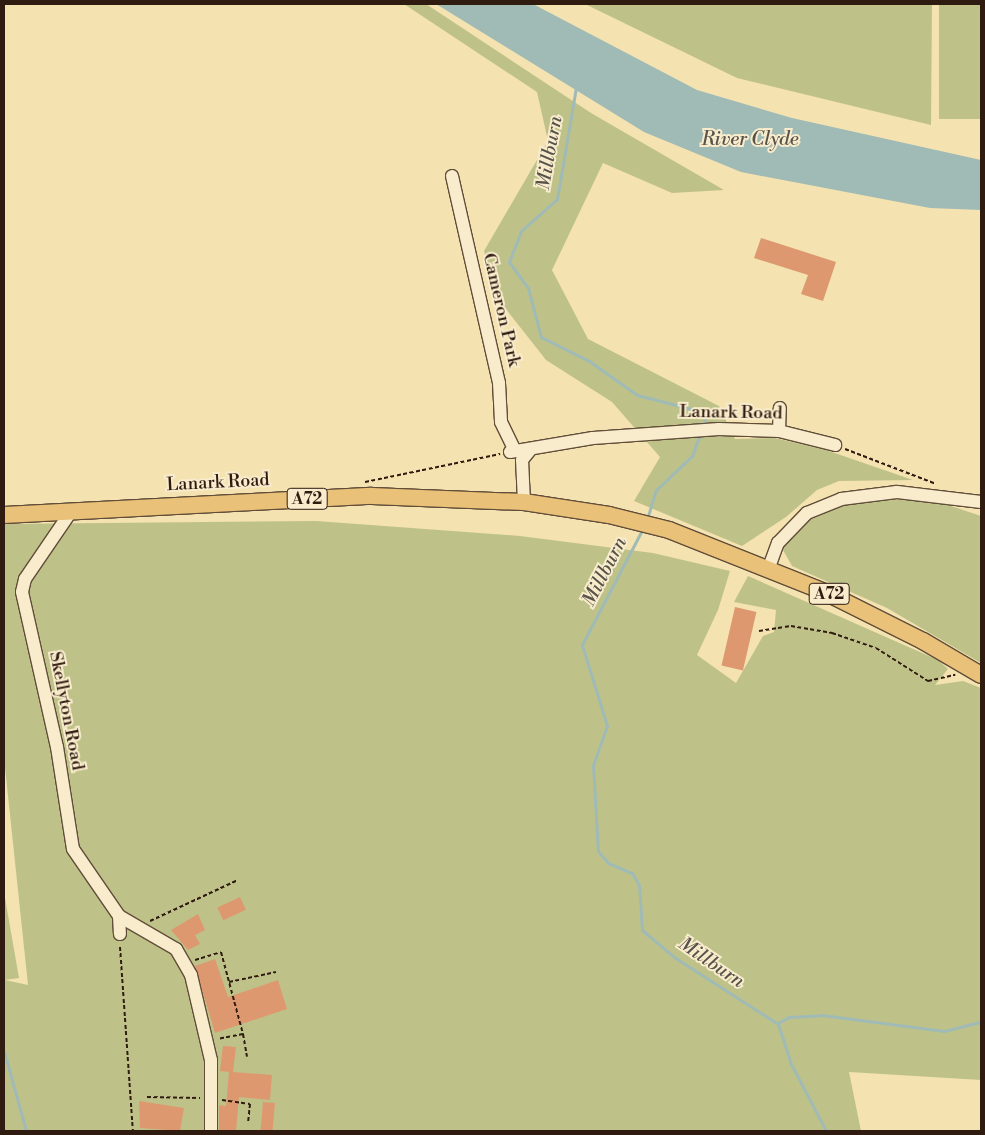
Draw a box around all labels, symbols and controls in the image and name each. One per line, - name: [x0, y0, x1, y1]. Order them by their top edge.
- water label: Millburn: [532, 114, 568, 192]
- water label: River Clyde: [701, 129, 799, 151]
- street label: Cameron Park: [477, 251, 525, 369]
- street label: Lanark Road: [679, 401, 783, 425]
- street label: Lanark Road: [166, 470, 270, 496]
- road number: A72: [286, 486, 328, 512]
- water label: Millburn: [578, 534, 632, 610]
- road number: A72: [808, 580, 850, 608]
- street label: Skellyton Road: [44, 650, 88, 772]
- water label: Millburn: [674, 933, 748, 993]

